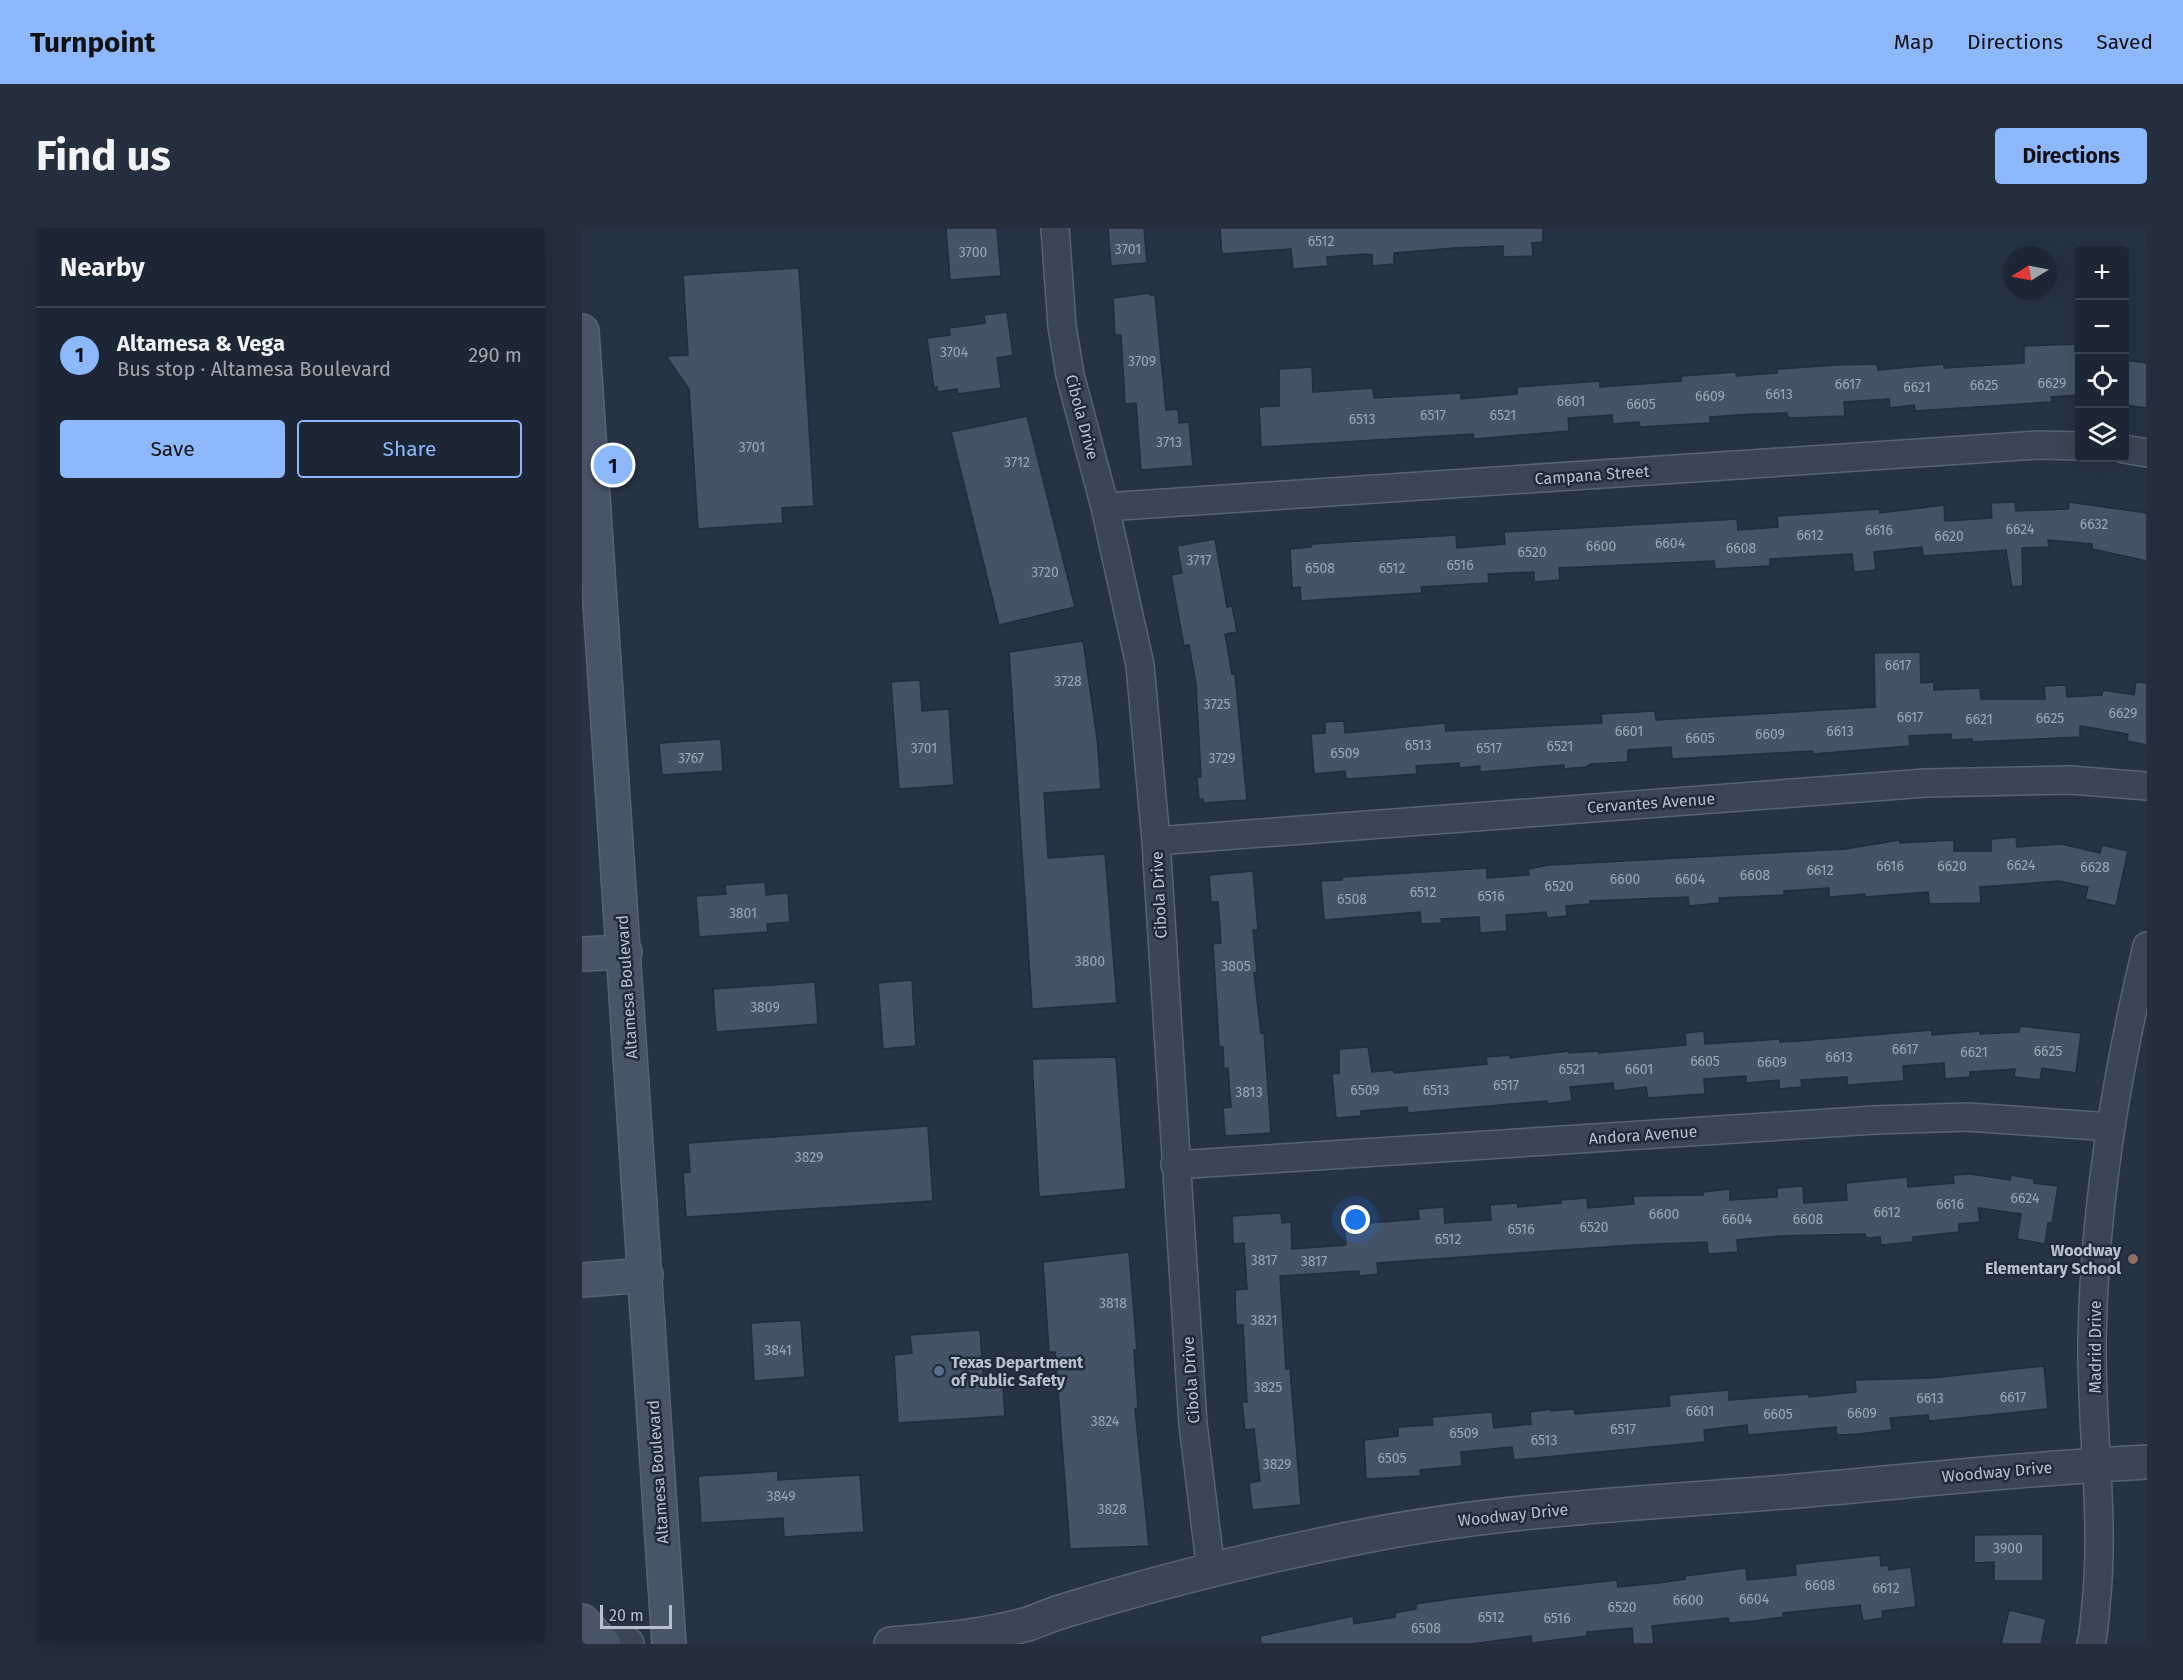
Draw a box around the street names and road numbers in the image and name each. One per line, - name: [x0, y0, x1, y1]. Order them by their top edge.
- street label: Cibola Drive: [1062, 372, 1102, 462]
- street label: Campana Street: [1534, 461, 1650, 488]
- street label: Cervantes Avenue: [1586, 789, 1716, 817]
- street label: Cibola Drive: [1147, 851, 1171, 939]
- street label: Altamesa Boulevard: [612, 914, 642, 1060]
- street label: Andora Avenue: [1588, 1122, 1698, 1148]
- street label: Madrid Drive: [2086, 1301, 2105, 1393]
- street label: Cibola Drive: [1178, 1336, 1204, 1424]
- street label: Altamesa Boulevard: [643, 1399, 673, 1545]
- street label: Woodway Drive: [1941, 1458, 2053, 1486]
- street label: Woodway Drive: [1457, 1500, 1569, 1530]

